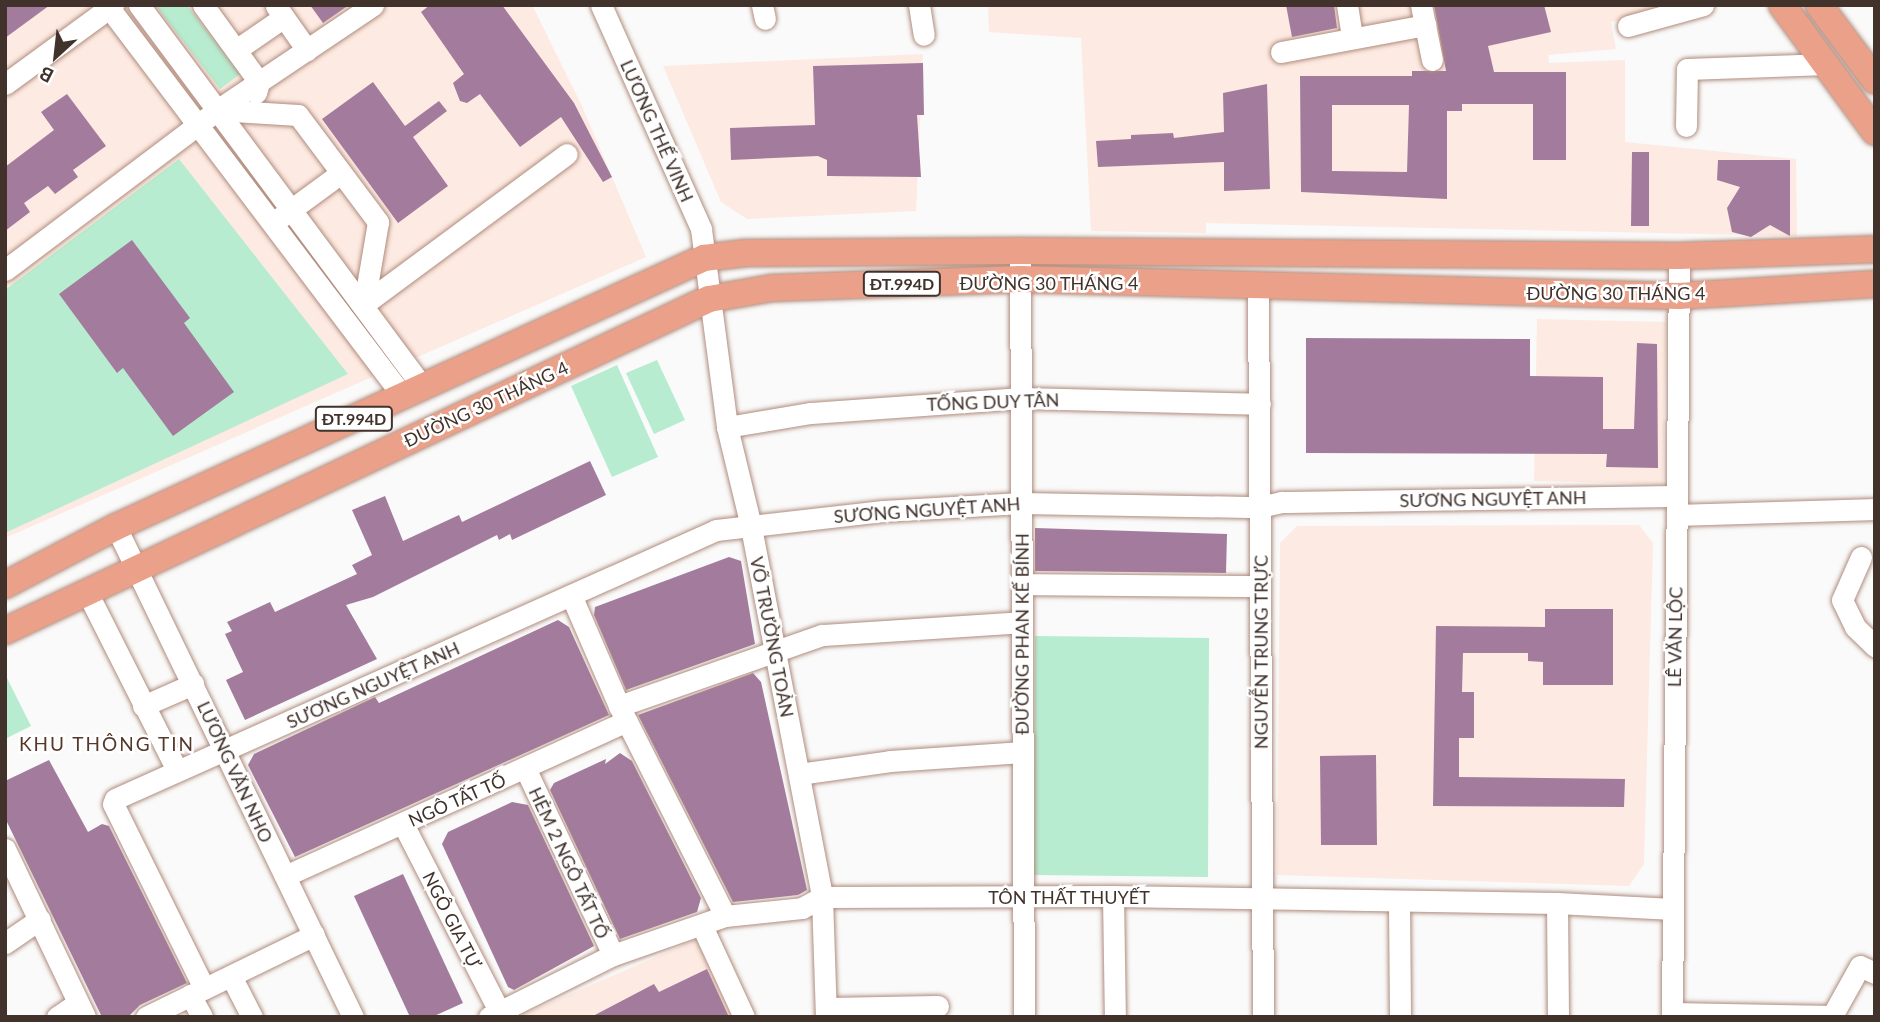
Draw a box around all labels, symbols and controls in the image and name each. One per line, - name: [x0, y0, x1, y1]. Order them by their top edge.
- north arrow: [21, 21, 91, 91]
- street label: LƯƠNG THẾ VINH: [616, 56, 698, 206]
- text: B: [35, 62, 57, 88]
- road number: ĐT.994D: [862, 272, 942, 296]
- street label: ĐƯỜNG 30 THÁNG 4: [959, 272, 1139, 294]
- street label: ĐƯỜNG 30 THÁNG 4: [1526, 282, 1706, 304]
- street label: ĐƯỜNG 30 THÁNG 4: [400, 356, 572, 452]
- street label: TỐNG DUY TÂN: [926, 389, 1060, 415]
- road number: ĐT.994D: [314, 406, 394, 432]
- street label: SƯƠNG NGUYỆT ANH: [1399, 487, 1587, 511]
- street label: SƯƠNG NGUYỆT ANH: [832, 493, 1022, 527]
- street label: ĐƯỜNG PHAN KẾ BÍNH: [1011, 533, 1033, 735]
- street label: VÕ TRƯỜNG TOẢN: [746, 554, 798, 720]
- street label: NGUYỄN TRUNG TRỰC: [1250, 554, 1272, 750]
- street label: LÊ VĂN LỘC: [1663, 586, 1687, 688]
- street label: SƯƠNG NGUYỆT ANH: [283, 637, 463, 733]
- street label: LƯƠNG VĂN NHO: [193, 698, 277, 846]
- district label: KHU THÔNG TIN: [20, 733, 194, 755]
- street label: NGÔ TẤT TỐ: [404, 769, 510, 831]
- street label: HẺM 2 NGÔ TẤT TỐ: [524, 783, 614, 943]
- street label: NGÔ GIA TỰ: [418, 868, 486, 972]
- street label: TÔN THẤT THUYẾT: [987, 886, 1151, 908]

